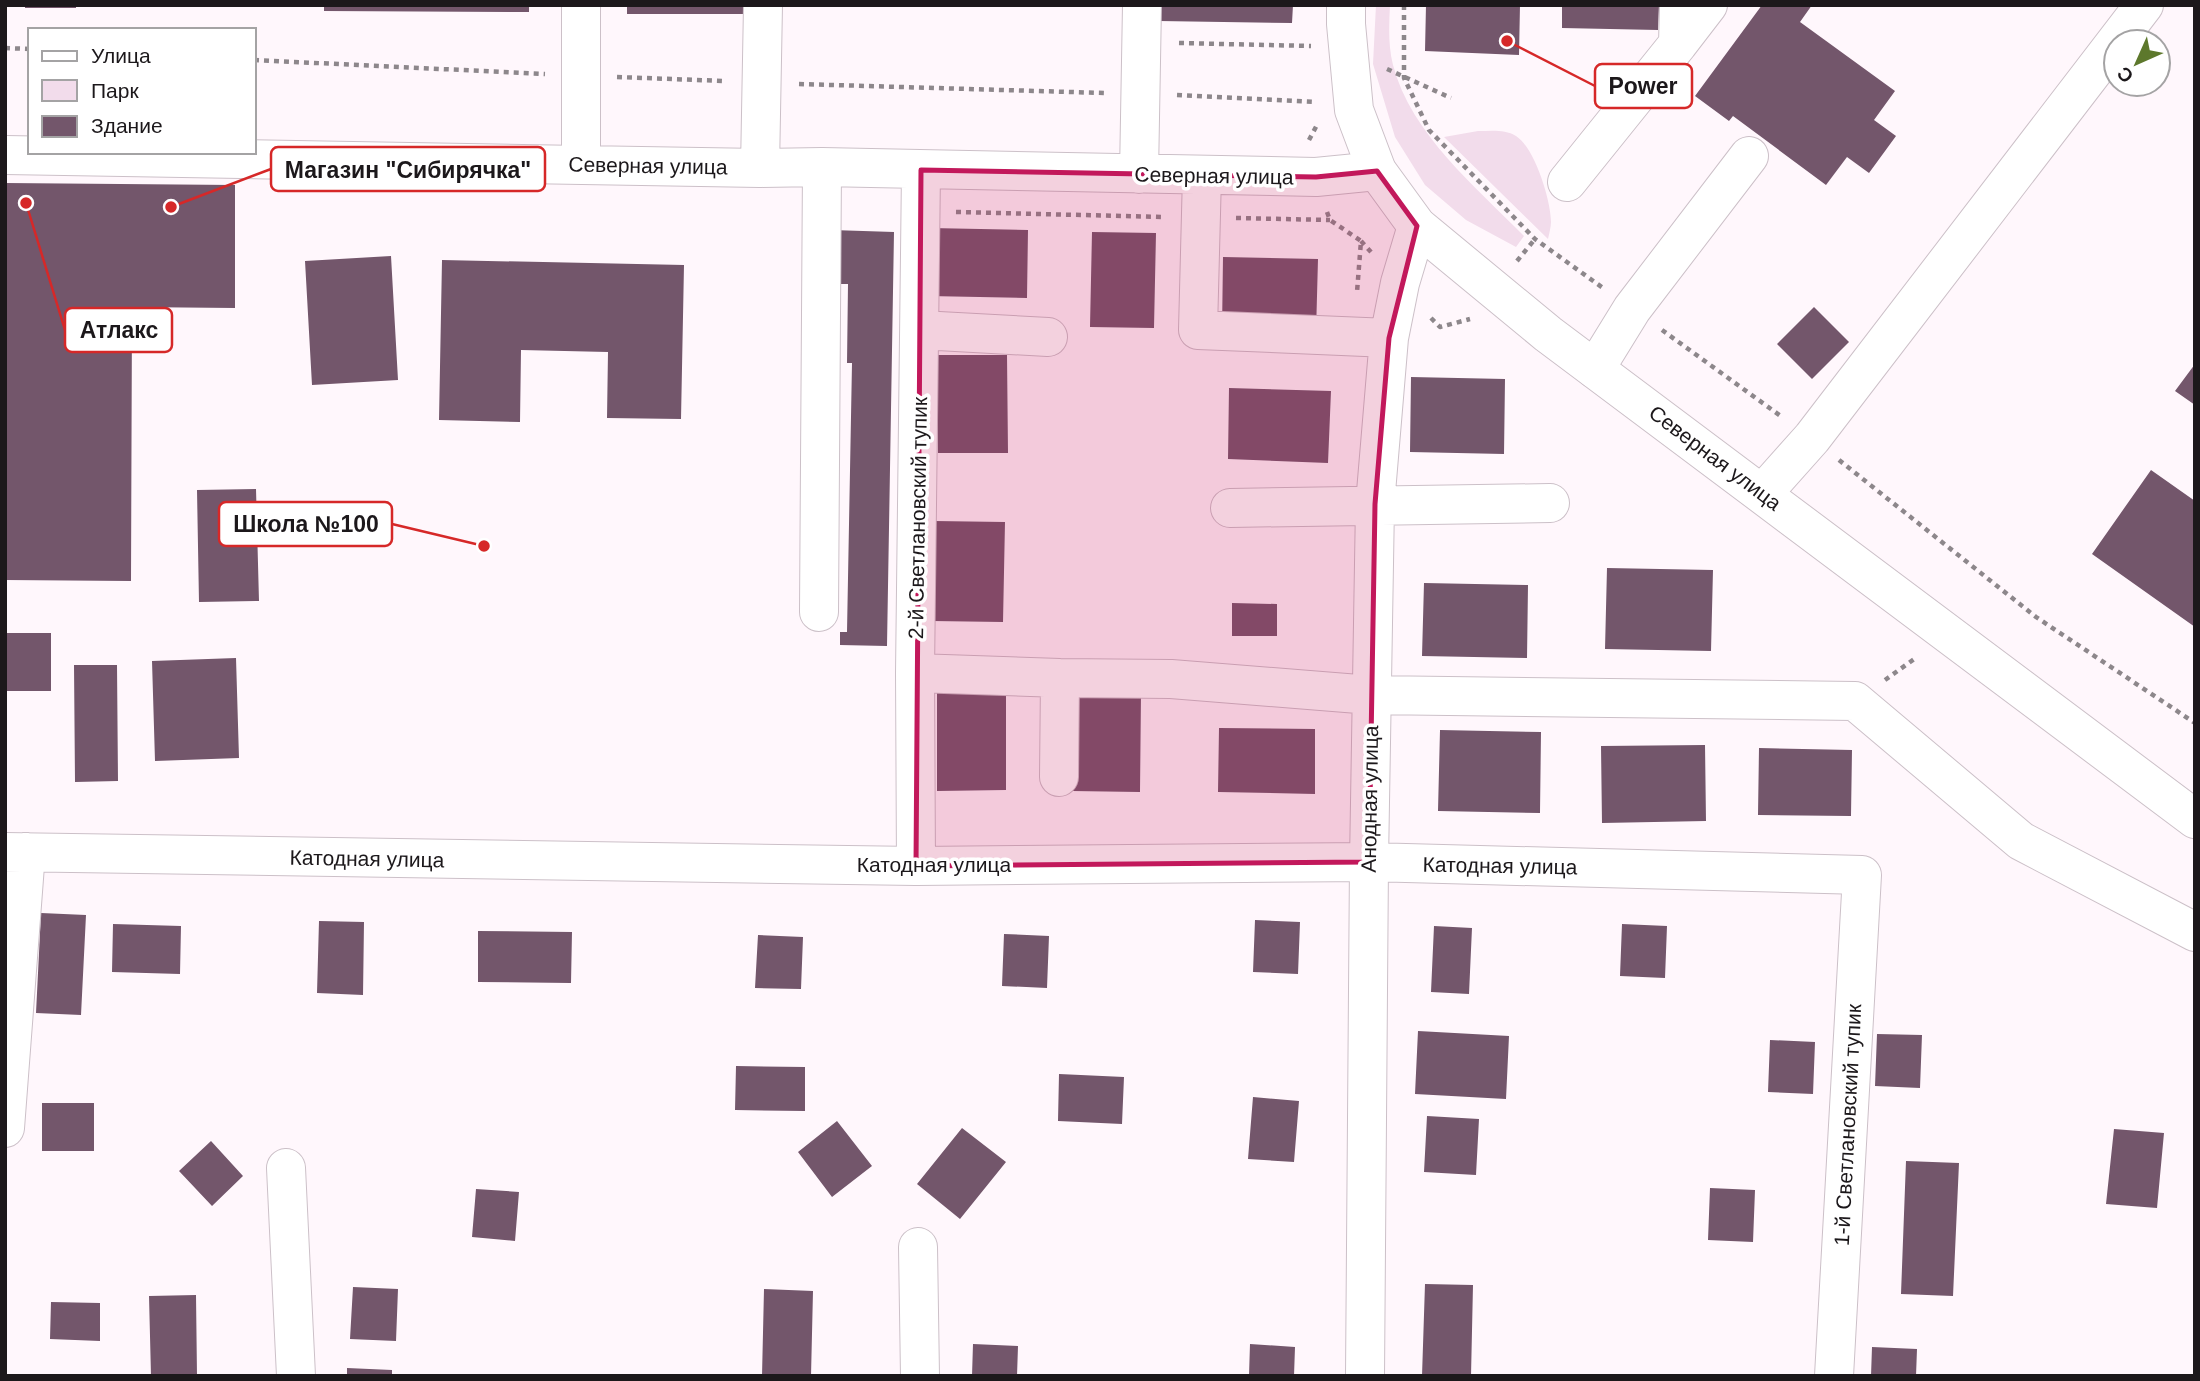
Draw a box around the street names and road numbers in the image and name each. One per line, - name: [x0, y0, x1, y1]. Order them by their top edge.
- street label: Северная улица: [568, 153, 728, 178]
- street label: Северная улица: [1134, 163, 1294, 188]
- street label: 2-й Светлановский тупик: [904, 396, 931, 639]
- street label: Северная улица: [1645, 400, 1786, 515]
- street label: Анодная улица: [1357, 725, 1382, 873]
- street label: Катодная улица: [290, 846, 445, 871]
- street label: Катодная улица: [857, 853, 1012, 876]
- street label: Катодная улица: [1423, 853, 1578, 878]
- street label: 1-й Светлановский тупик: [1830, 1003, 1865, 1247]

